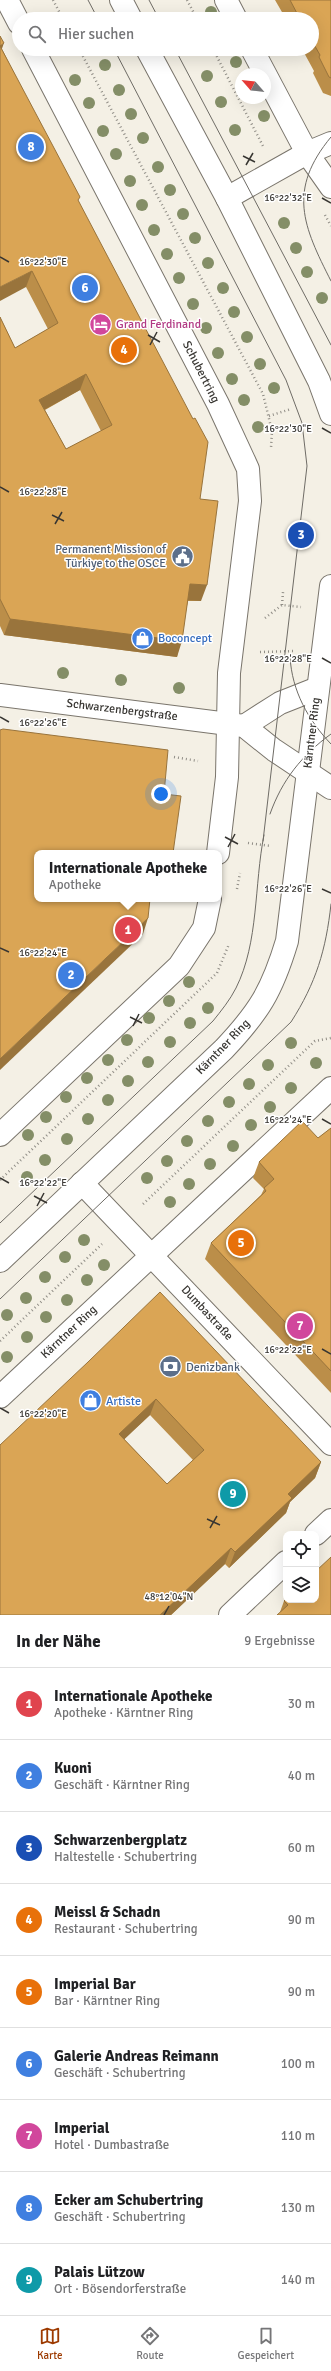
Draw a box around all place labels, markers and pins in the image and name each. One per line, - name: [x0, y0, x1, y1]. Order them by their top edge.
- pin: 8: [18, 132, 44, 162]
- pin: 6: [72, 273, 98, 303]
- hotel icon: Grand Ferdinand: [88, 311, 114, 337]
- place label: Grand Ferdinand: [116, 317, 201, 332]
- pin: 4: [111, 335, 137, 365]
- pin: 3: [288, 520, 314, 550]
- place label: Permanent Mission of Türkiye to the OSCE: [55, 542, 167, 571]
- public building icon: Permanent Mission of Türkiye to the OSCE: [169, 543, 195, 569]
- shop icon: Boconcept: [129, 625, 155, 651]
- place label: Boconcept: [158, 631, 212, 646]
- pin: 1: [115, 915, 141, 945]
- pin: 2: [58, 960, 84, 990]
- pin: 5: [228, 1228, 254, 1258]
- pin: 7: [287, 1311, 313, 1341]
- bank icon: Denizbank: [157, 1354, 183, 1380]
- place label: Denizbank: [186, 1360, 240, 1375]
- shop icon: Artiste: [78, 1388, 104, 1414]
- place label: Artiste: [106, 1394, 141, 1409]
- pin: 9: [220, 1479, 246, 1509]

